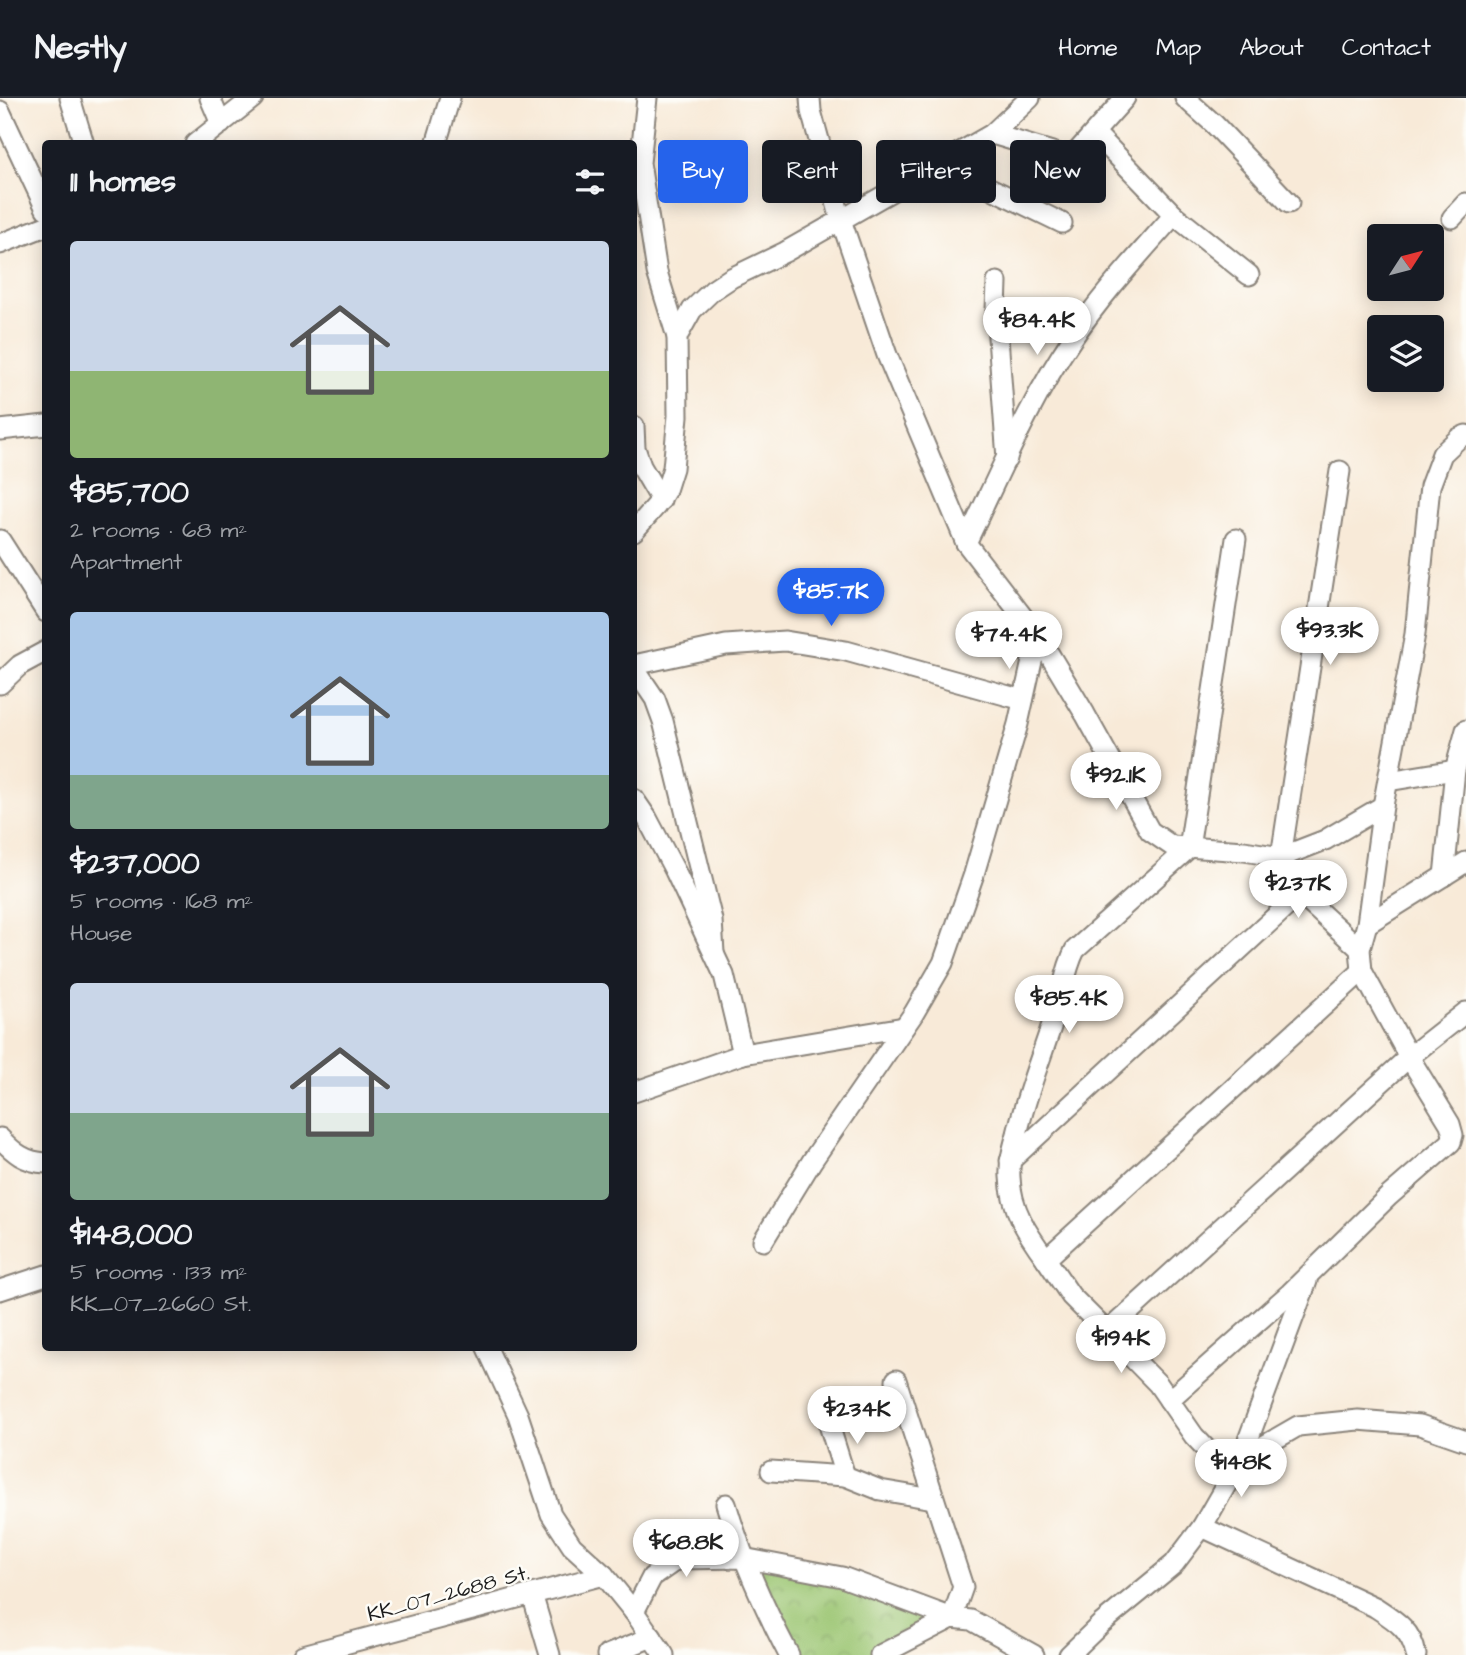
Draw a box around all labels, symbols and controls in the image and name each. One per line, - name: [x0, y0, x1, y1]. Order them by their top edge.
- text: Nestly: [35, 25, 127, 71]
- text: Home: [1058, 31, 1118, 65]
- text: Map: [1156, 31, 1201, 65]
- text: About: [1239, 31, 1304, 65]
- text: Contact: [1342, 31, 1431, 65]
- chip: Buy: [658, 140, 748, 203]
- chip: Rent: [762, 140, 862, 203]
- chip: Filters: [876, 140, 996, 203]
- chip: New: [1010, 140, 1106, 203]
- text: 11 homes: [70, 161, 176, 203]
- icon: filters: [571, 163, 609, 201]
- north arrow: [1367, 224, 1444, 301]
- map controls: [1367, 224, 1444, 392]
- icon: home: [277, 287, 403, 413]
- pin: $84.4K: [980, 298, 1094, 357]
- text: $84.4K: [999, 304, 1075, 336]
- button: layers: [1367, 315, 1444, 392]
- text: $85,700: [70, 472, 189, 514]
- text: 2 rooms · 68 m²: [70, 514, 247, 546]
- text: Apartment: [70, 546, 182, 578]
- pin: $85.7K: [774, 568, 888, 628]
- text: $85.7K: [793, 575, 869, 607]
- pin: $93.3K: [1273, 608, 1387, 667]
- pin: $74.4K: [952, 612, 1066, 671]
- text: $93.3K: [1297, 614, 1363, 646]
- text: $74.4K: [971, 618, 1047, 650]
- icon: home: [277, 658, 403, 784]
- pin: $92.1K: [1059, 752, 1173, 812]
- text: $92.1K: [1086, 759, 1146, 791]
- text: $237,000: [70, 843, 200, 885]
- pin: $237K: [1249, 860, 1347, 920]
- text: $237K: [1265, 867, 1331, 899]
- text: 5 rooms · 168 m²: [70, 885, 253, 917]
- text: House: [70, 917, 133, 949]
- pin: $85.4K: [1012, 976, 1126, 1035]
- text: $85.4K: [1031, 982, 1107, 1014]
- icon: home: [277, 1029, 403, 1155]
- text: $148,000: [70, 1214, 193, 1256]
- text: 5 rooms · 133 m²: [70, 1256, 247, 1288]
- text: KK_07_2660 St.: [70, 1288, 251, 1320]
- pin: $194K: [1072, 1316, 1170, 1375]
- text: $194K: [1092, 1322, 1150, 1354]
- pin: $234K: [808, 1386, 906, 1446]
- text: $234K: [823, 1393, 891, 1425]
- pin: $148K: [1192, 1440, 1290, 1499]
- text: $148K: [1211, 1446, 1271, 1478]
- pin: $68.8K: [629, 1520, 743, 1579]
- text: $68.8K: [649, 1526, 723, 1558]
- street label: KK_07_2688 St.: [364, 1558, 532, 1629]

